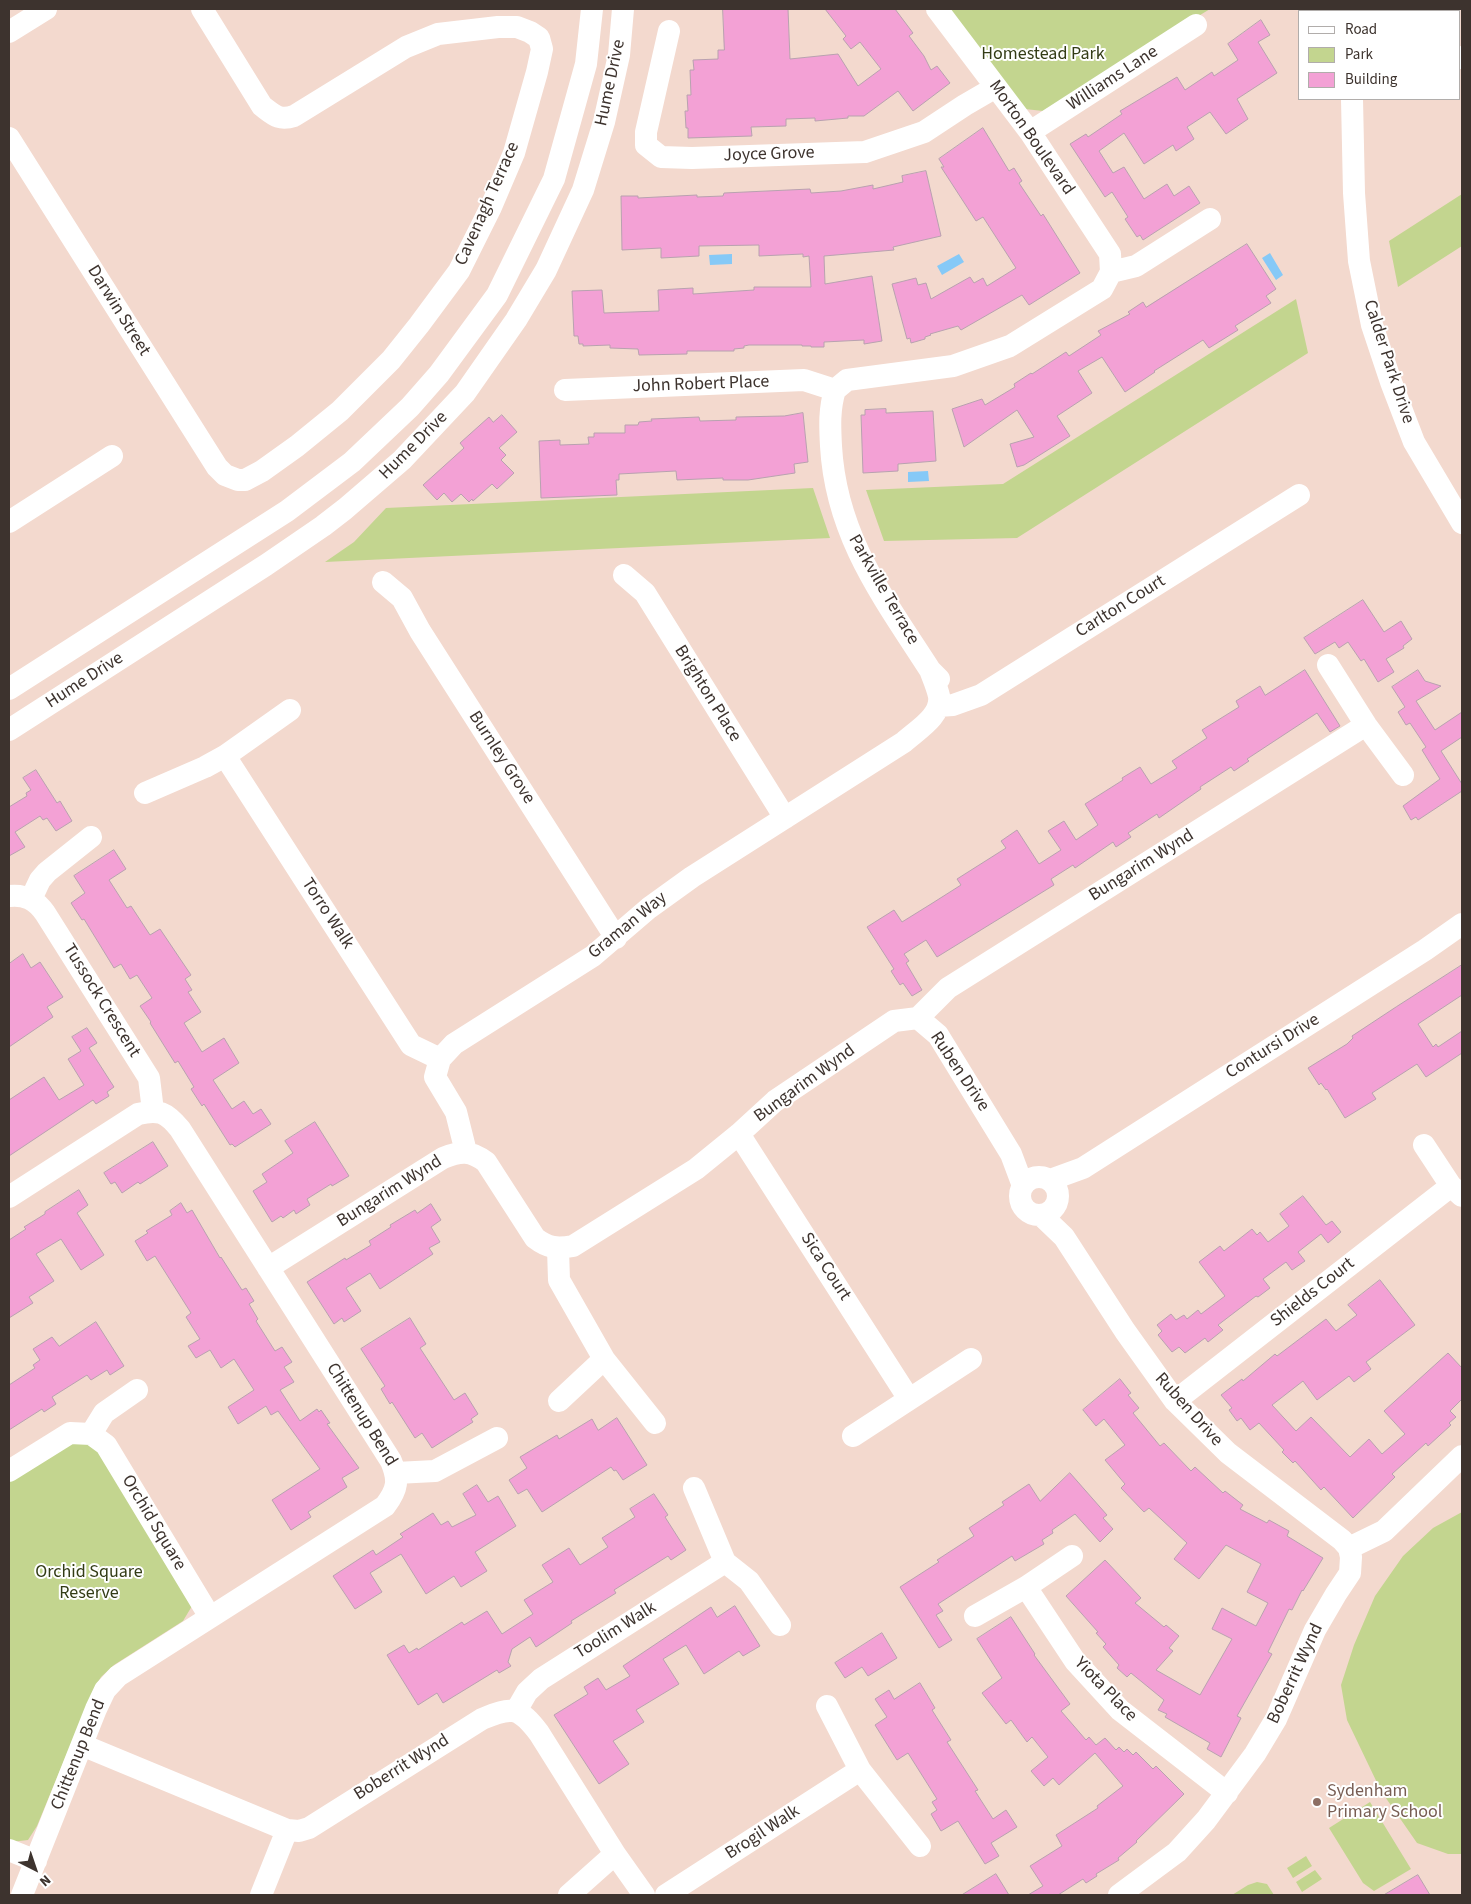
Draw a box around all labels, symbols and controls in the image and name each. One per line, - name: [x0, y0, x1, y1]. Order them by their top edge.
- legend: [1298, 10, 1461, 100]
- text: Road: [1345, 19, 1377, 40]
- street label: Hume Drive: [591, 38, 631, 128]
- street label: Williams Lane: [1064, 42, 1162, 116]
- park label: Homestead Park: [981, 44, 1105, 66]
- text: Park: [1345, 44, 1373, 65]
- text: Building: [1345, 69, 1397, 90]
- street label: Morton Boulevard: [983, 76, 1079, 200]
- street label: Cavenagh Terrace: [451, 139, 525, 269]
- street label: Joyce Grove: [723, 143, 815, 167]
- street label: Darwin Street: [82, 262, 154, 360]
- street label: Calder Park Drive: [1358, 297, 1418, 427]
- street label: John Robert Place: [632, 372, 770, 398]
- street label: Hume Drive: [375, 407, 453, 485]
- street label: Parkville Terrace: [843, 531, 923, 649]
- street label: Carlton Court: [1072, 571, 1170, 643]
- street label: Brighton Place: [669, 642, 745, 746]
- street label: Hume Drive: [42, 648, 128, 714]
- street label: Burnley Grove: [463, 708, 539, 808]
- street label: Bungarim Wynd: [1086, 825, 1198, 907]
- street label: Torro Walk: [296, 874, 358, 954]
- street label: Graman Way: [584, 888, 672, 964]
- street label: Tussock Crescent: [57, 940, 145, 1062]
- street label: Contursi Drive: [1222, 1010, 1324, 1084]
- street label: Ruben Drive: [924, 1028, 994, 1116]
- street label: Bungarim Wynd: [750, 1040, 860, 1128]
- street label: Bungarim Wynd: [334, 1151, 446, 1233]
- street label: Sica Court: [795, 1229, 855, 1305]
- street label: Shields Court: [1267, 1254, 1359, 1332]
- street label: Chittenup Bend: [321, 1359, 401, 1471]
- street label: Ruben Drive: [1149, 1369, 1227, 1451]
- street label: Orchid Square: [116, 1471, 190, 1575]
- park label: Orchid Square Reserve: [35, 1562, 143, 1605]
- street label: Toolim Walk: [571, 1597, 661, 1665]
- street label: Boberrit Wynd: [1263, 1620, 1329, 1728]
- street label: Yiota Place: [1069, 1653, 1141, 1727]
- street label: Chittenup Bend: [47, 1696, 111, 1814]
- street label: Boberrit Wynd: [350, 1730, 454, 1806]
- place label: Sydenham Primary School: [1327, 1781, 1442, 1824]
- marker: Sydenham Primary School: [1311, 1796, 1323, 1808]
- street label: Brogil Walk: [722, 1801, 804, 1865]
- north arrow: [10, 1844, 60, 1894]
- text: N: [35, 1870, 55, 1891]

